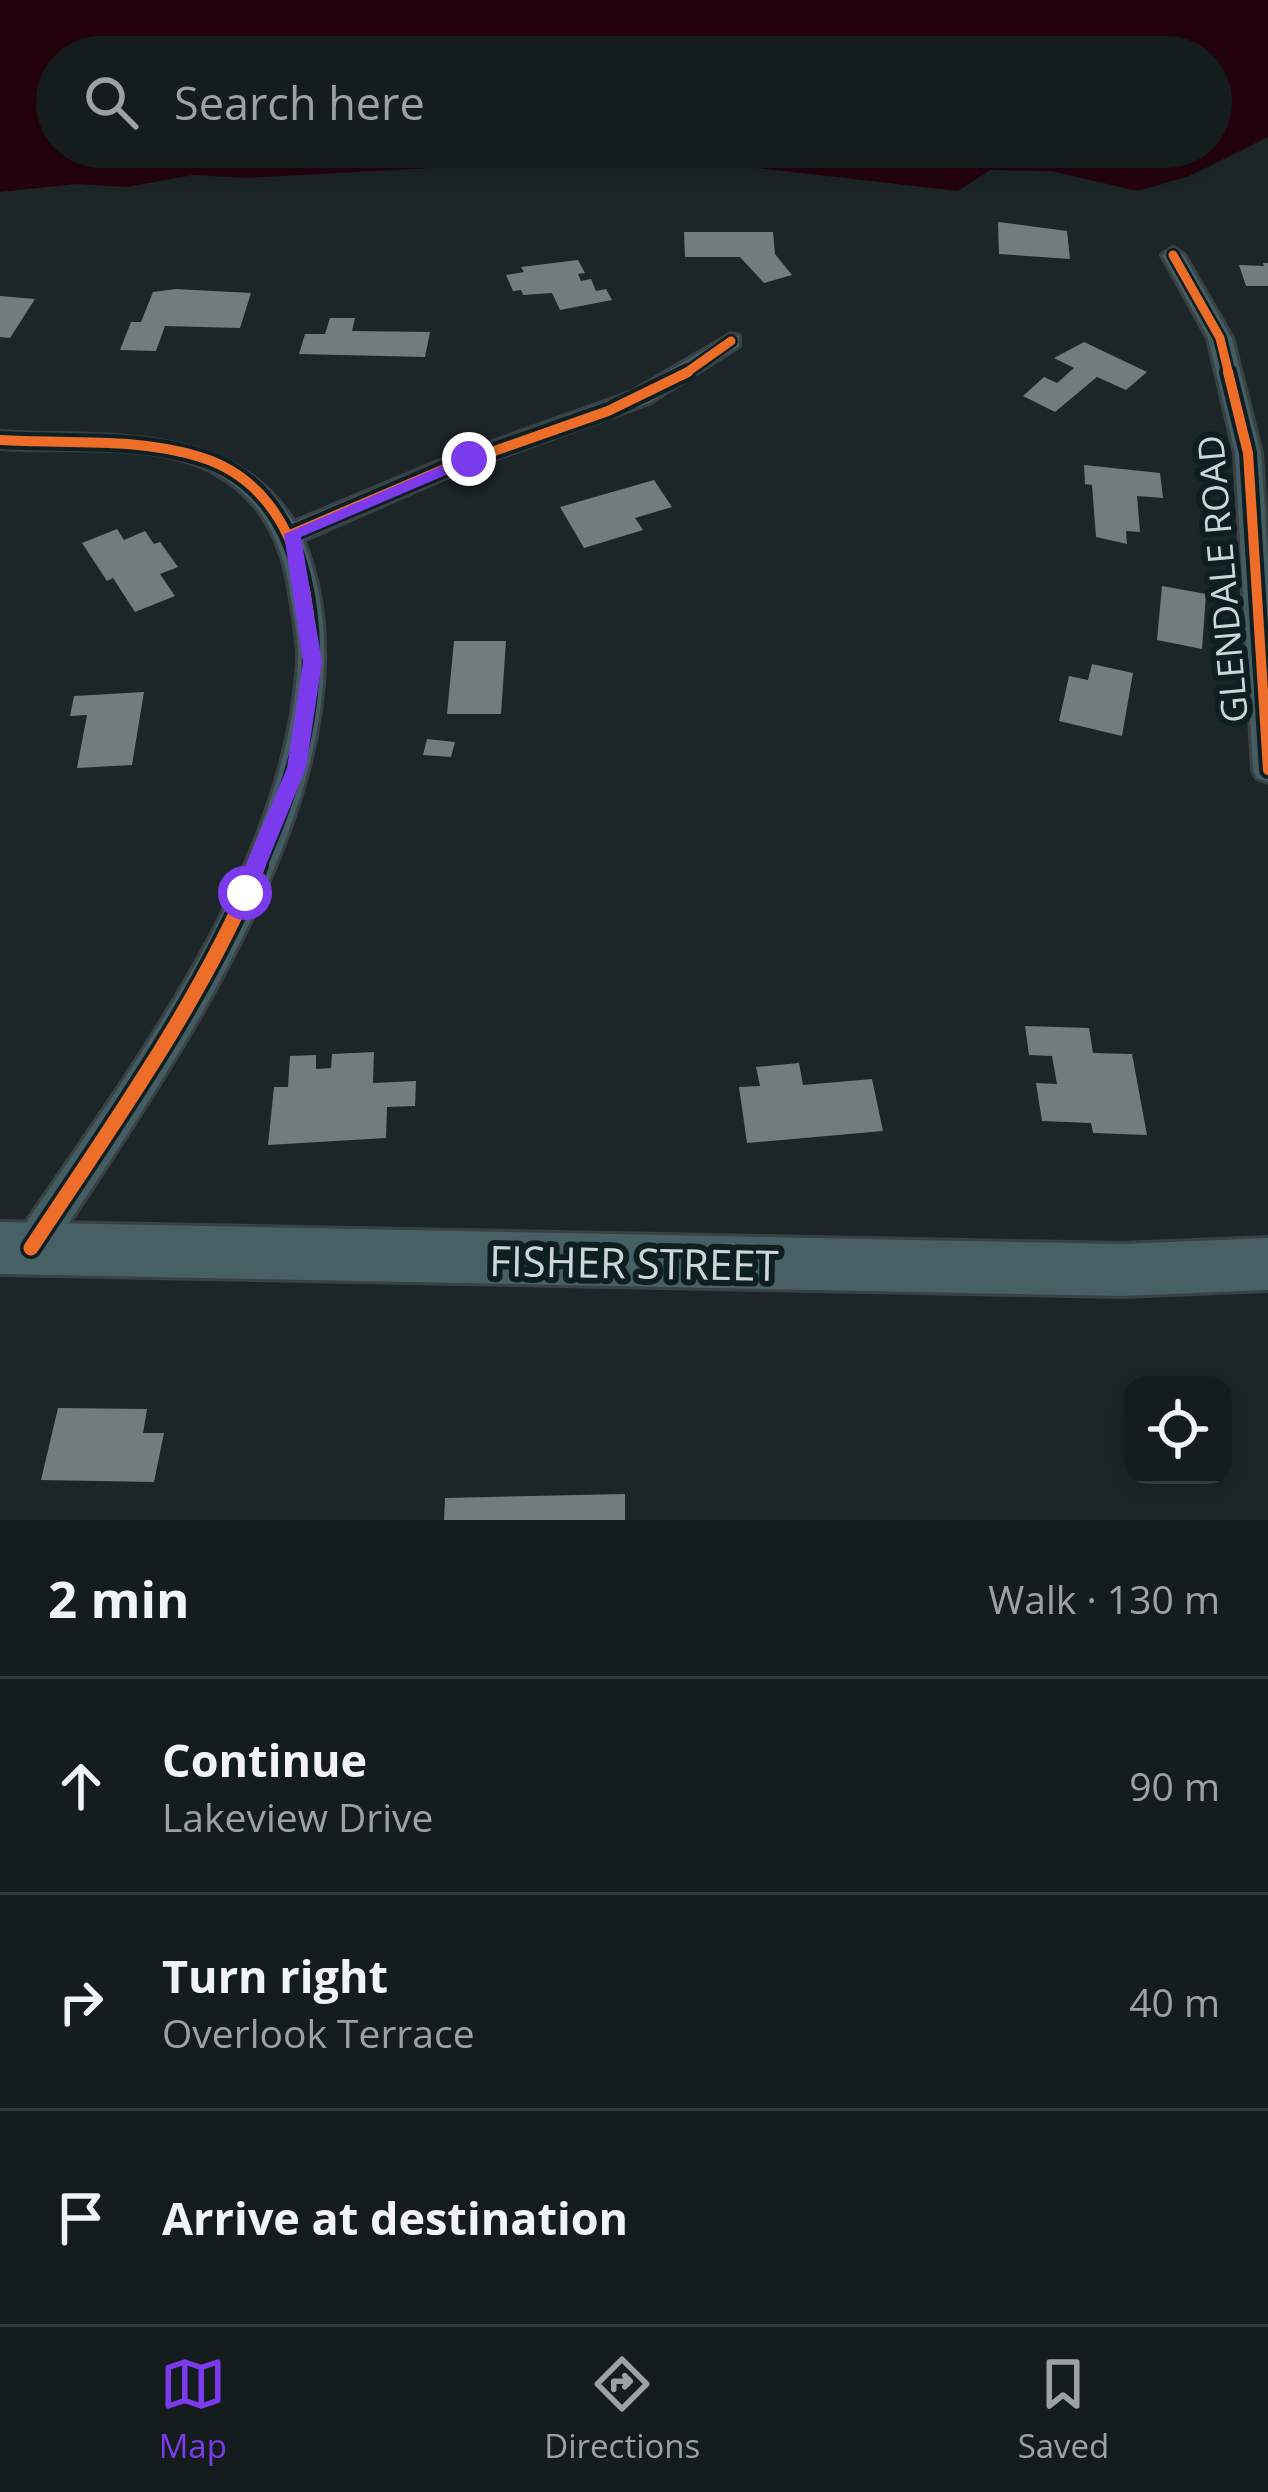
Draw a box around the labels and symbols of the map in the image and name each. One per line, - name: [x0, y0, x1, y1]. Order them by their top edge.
- route end: [442, 432, 496, 486]
- street label: GLENDALE ROAD: [1185, 433, 1259, 725]
- route start: [218, 866, 272, 920]
- street label: FISHER STREET: [489, 1231, 779, 1293]

